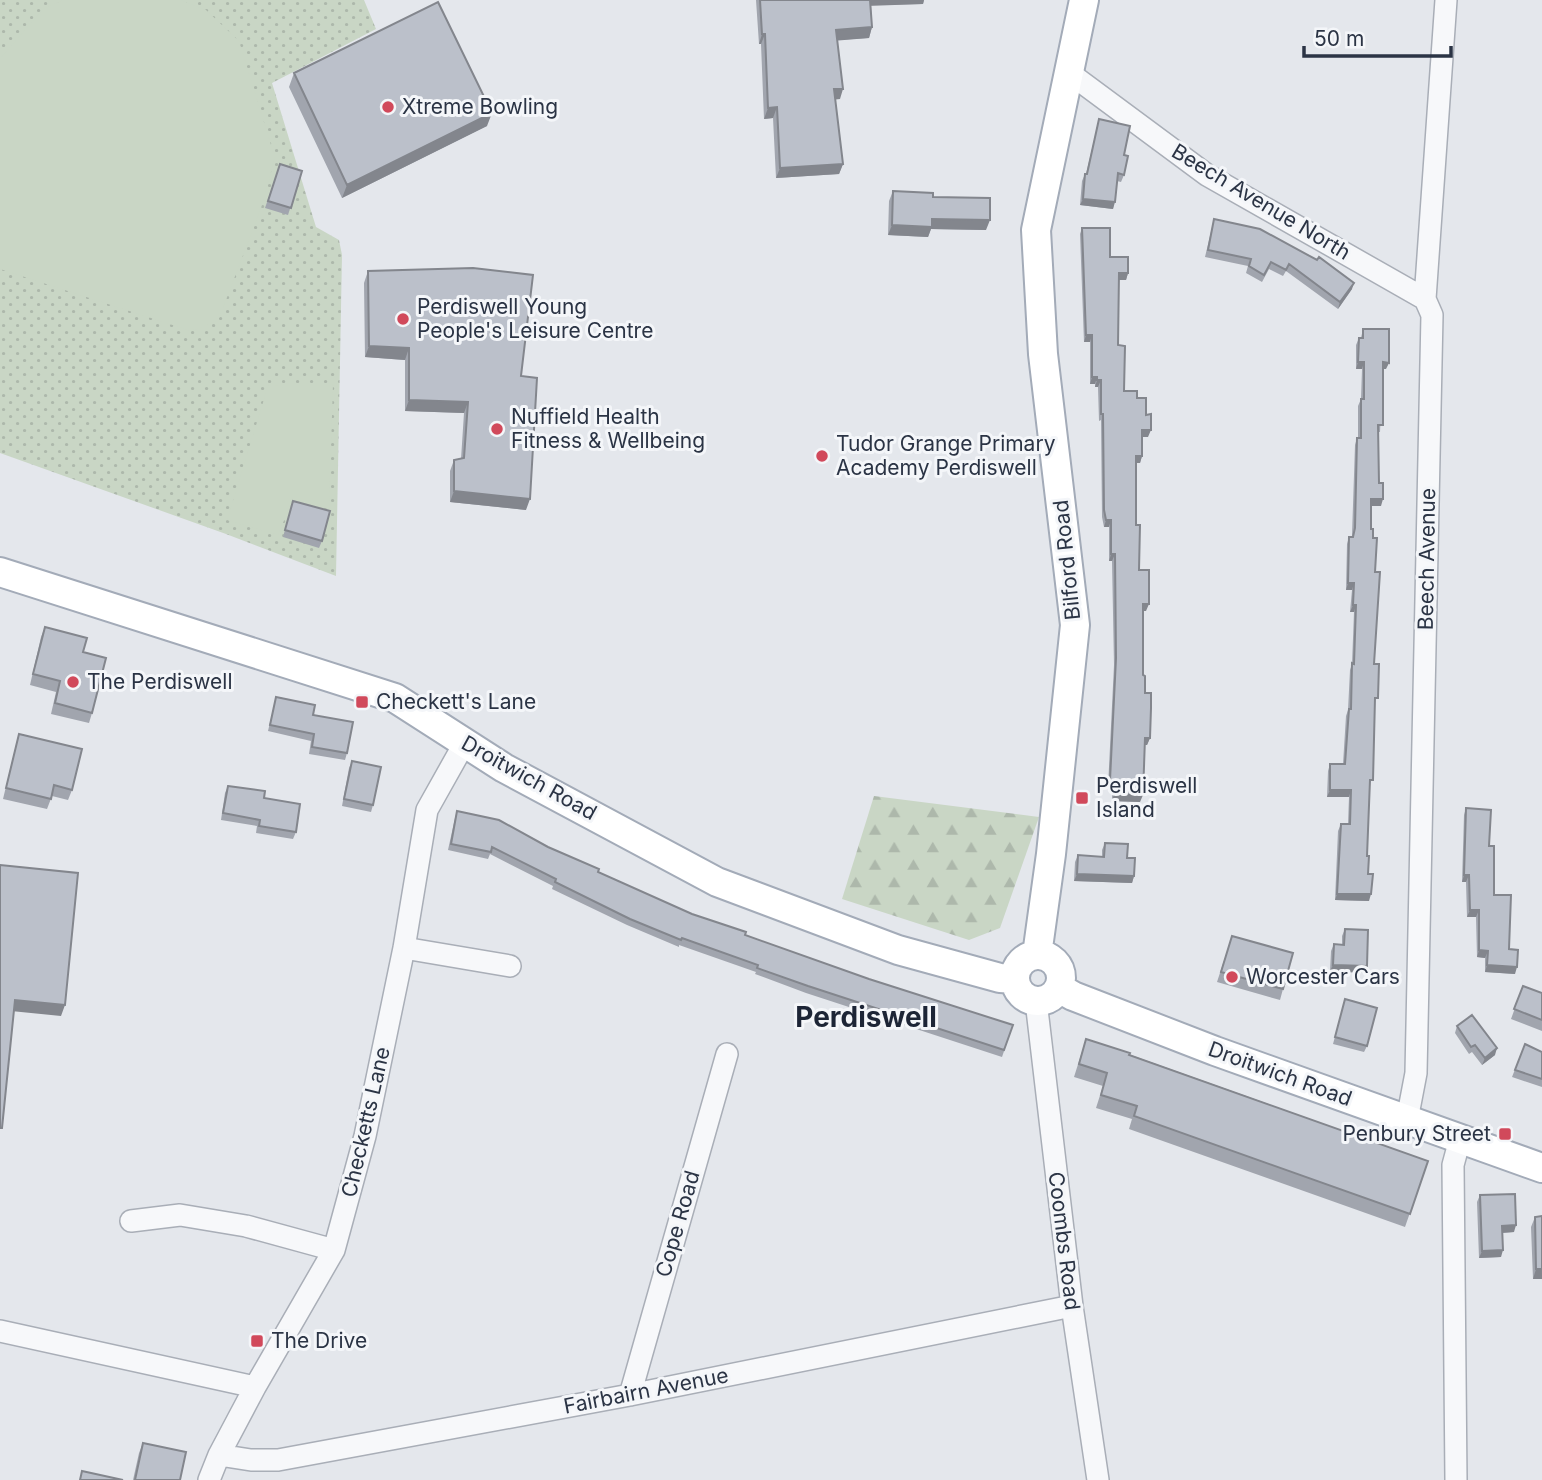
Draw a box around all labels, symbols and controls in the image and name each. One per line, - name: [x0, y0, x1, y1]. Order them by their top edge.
- scale bar: [1304, 14, 1451, 58]
- text: 50 m: [1314, 26, 1364, 51]
- place label: Xtreme Bowling: [402, 94, 558, 119]
- marker: Xtreme Bowling: [380, 99, 396, 115]
- street label: Beech Avenue North: [1167, 138, 1355, 265]
- place label: Perdiswell Young People's Leisure Centre: [417, 294, 653, 343]
- marker: Perdiswell Young People's Leisure Centre: [395, 311, 411, 327]
- place label: Nuffield Health Fitness & Wellbeing: [511, 404, 705, 453]
- marker: Nuffield Health Fitness & Wellbeing: [489, 421, 505, 437]
- place label: Tudor Grange Primary Academy Perdiswell: [836, 431, 1056, 480]
- marker: Tudor Grange Primary Academy Perdiswell: [814, 448, 830, 464]
- street label: Beech Avenue: [1413, 488, 1440, 630]
- street label: Bilford Road: [1048, 499, 1085, 621]
- place label: The Perdiswell: [87, 669, 232, 694]
- marker: The Perdiswell: [65, 674, 81, 690]
- place label: Checkett's Lane: [376, 689, 536, 714]
- marker: Checkett's Lane: [354, 694, 370, 710]
- street label: Droitwich Road: [457, 730, 601, 825]
- place label: Perdiswell Island: [1096, 773, 1197, 822]
- marker: Perdiswell Island: [1074, 790, 1090, 806]
- place label: Worcester Cars: [1246, 964, 1400, 989]
- marker: Worcester Cars: [1224, 969, 1240, 985]
- district label: Perdiswell: [795, 1000, 937, 1034]
- street label: Droitwich Road: [1205, 1036, 1355, 1111]
- street label: Checketts Lane: [336, 1044, 395, 1200]
- place label: Penbury Street: [1343, 1121, 1491, 1146]
- marker: Penbury Street: [1497, 1126, 1513, 1142]
- street label: Cope Road: [650, 1168, 705, 1280]
- street label: Coombs Road: [1044, 1170, 1085, 1312]
- place label: The Drive: [271, 1328, 367, 1353]
- marker: The Drive: [249, 1333, 265, 1349]
- street label: Fairbairn Avenue: [561, 1362, 730, 1419]

